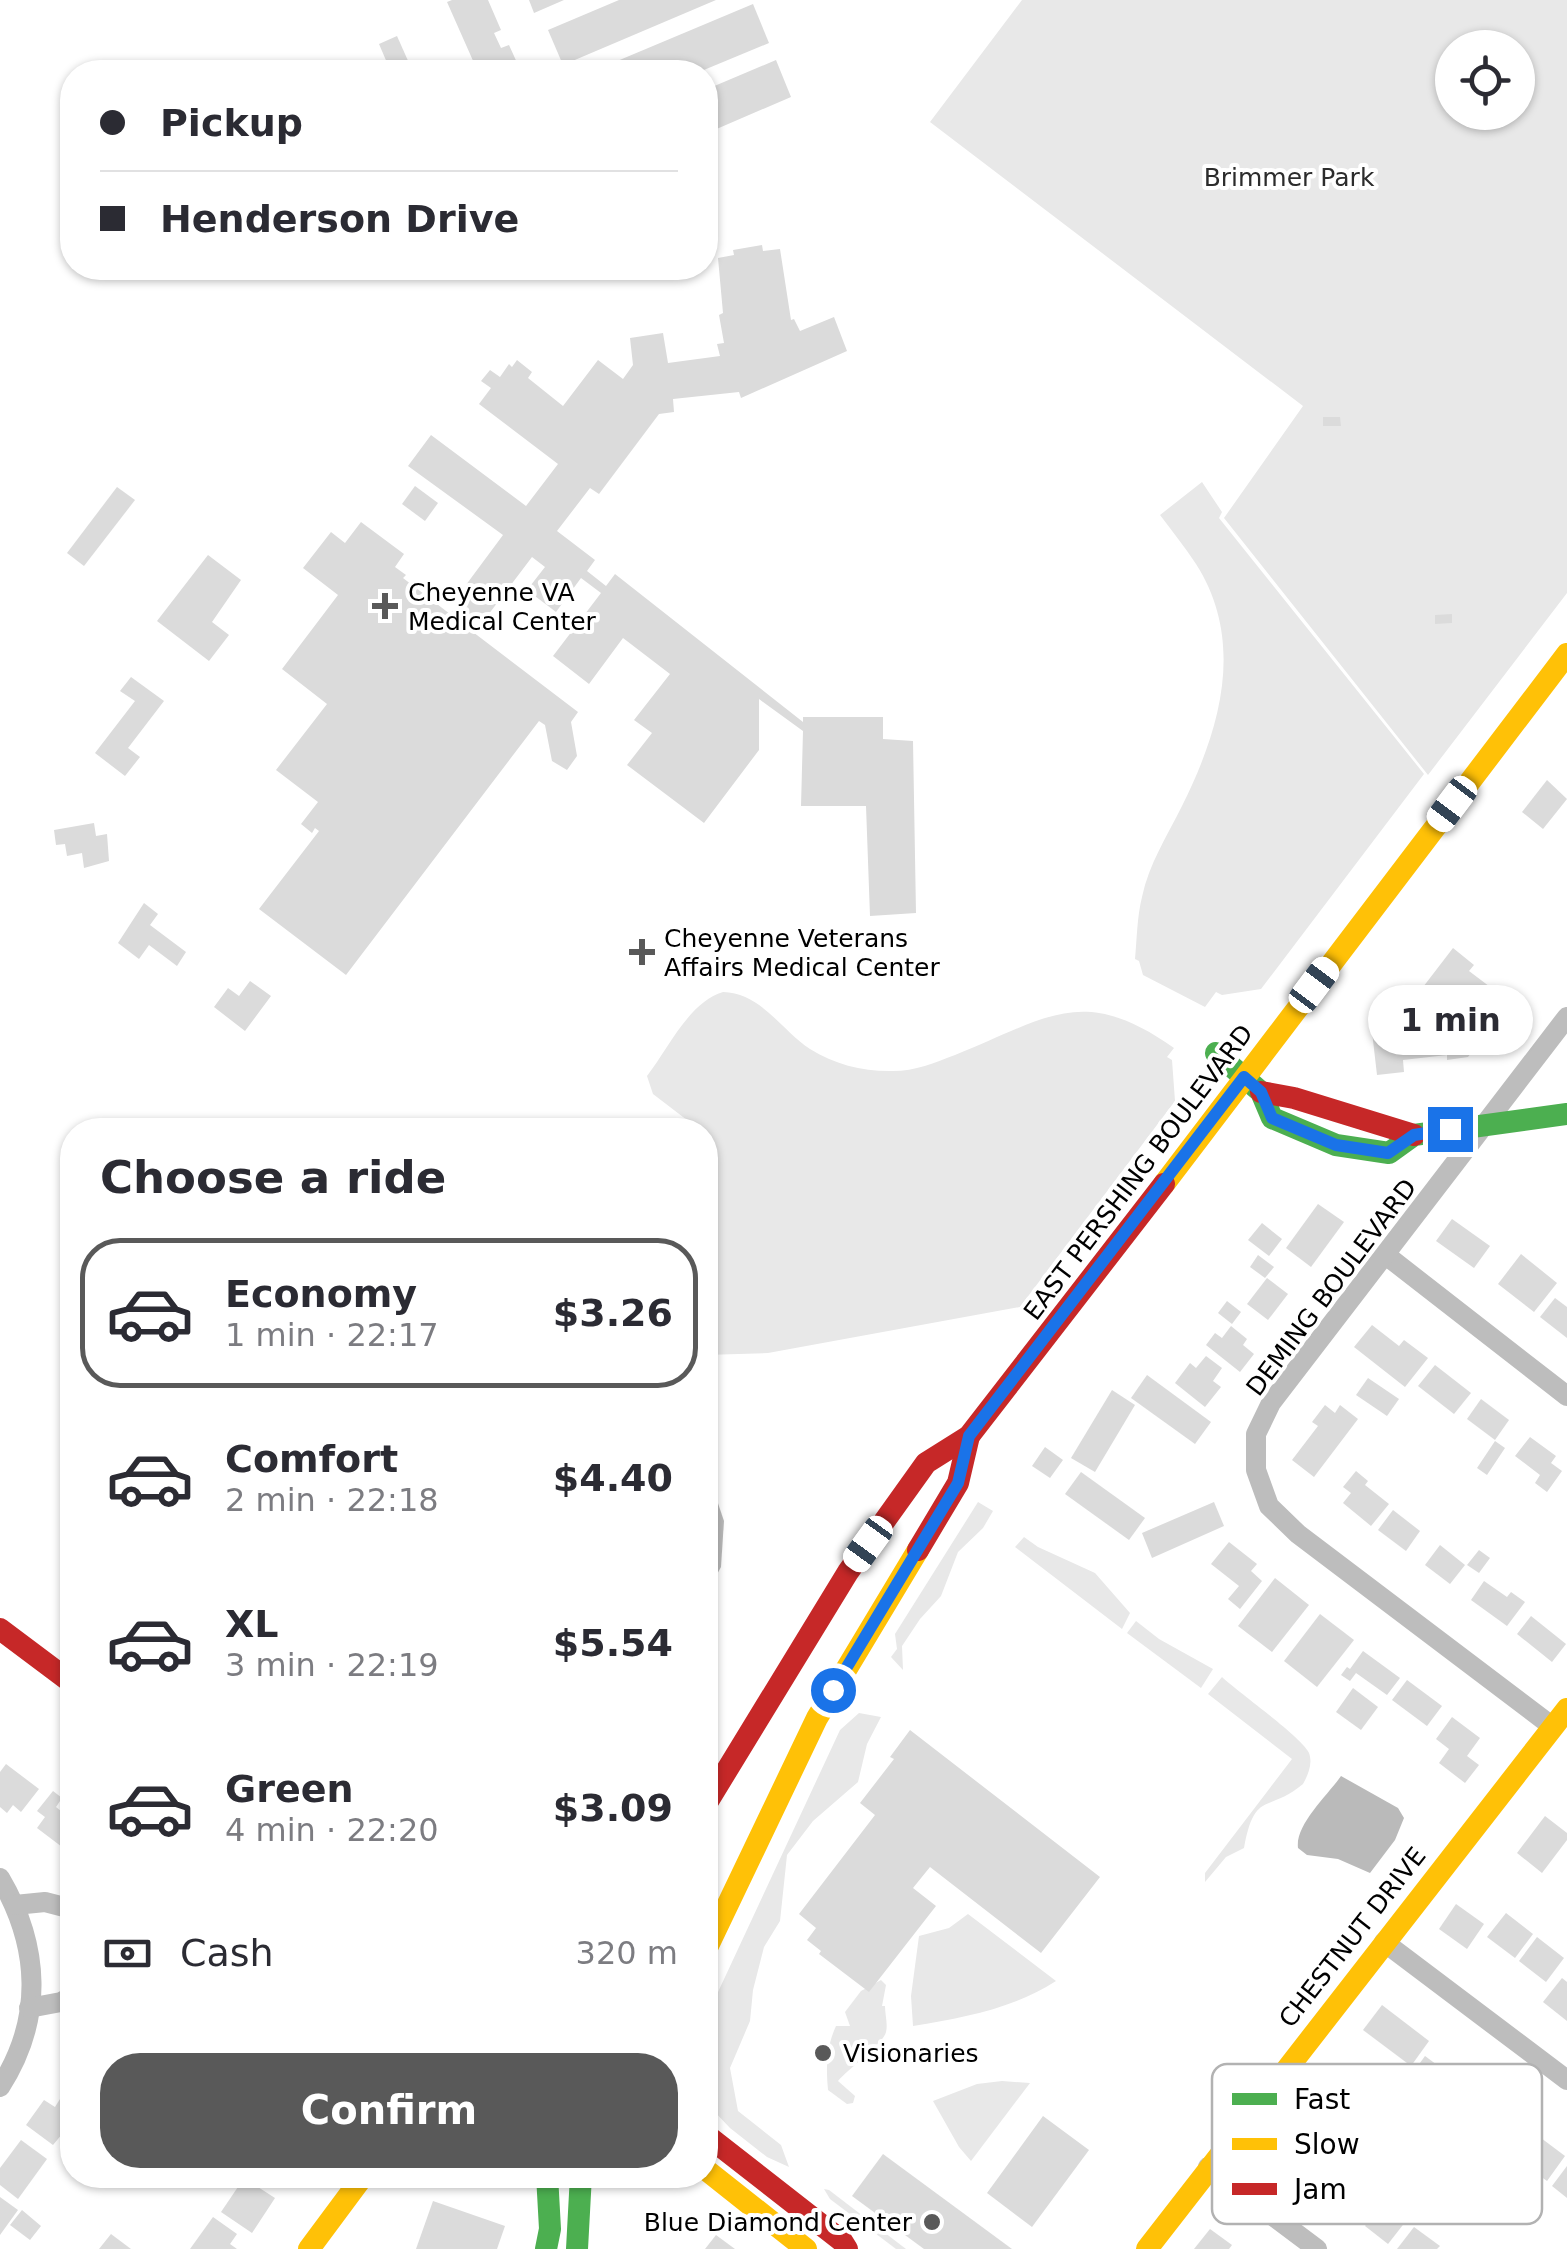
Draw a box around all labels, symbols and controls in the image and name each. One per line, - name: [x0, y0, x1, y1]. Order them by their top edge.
- map controls: [1435, 30, 1535, 130]
- button: locate: [1435, 30, 1535, 130]
- text: Pickup: [160, 101, 303, 145]
- park label: Brimmer Park: [1204, 163, 1375, 192]
- text: Henderson Drive: [160, 197, 519, 241]
- place label: Cheyenne VA Medical Center: [408, 578, 597, 636]
- marker: Cheyenne VA Medical Center: [372, 593, 398, 619]
- car: [1422, 771, 1482, 837]
- place label: Cheyenne Veterans Affairs Medical Center: [664, 924, 940, 982]
- marker: Cheyenne Veterans Affairs Medical Center: [629, 939, 655, 965]
- car: [1284, 952, 1344, 1018]
- callout: 1 min: [1368, 984, 1532, 1054]
- text: 1 min: [1400, 1001, 1501, 1039]
- street label: EAST PERSHING BOULEVARD: [1018, 1019, 1259, 1326]
- route end: [1428, 1107, 1473, 1152]
- text: Choose a ride: [100, 1151, 446, 1204]
- street label: DEMING BOULEVARD: [1240, 1173, 1422, 1401]
- icon: car: [105, 1268, 195, 1358]
- text: Economy: [225, 1272, 417, 1316]
- text: $3.26: [553, 1291, 673, 1335]
- text: 1 min · 22:17: [225, 1316, 439, 1354]
- icon: car: [105, 1433, 195, 1523]
- text: Comfort: [225, 1437, 398, 1481]
- text: $4.40: [553, 1456, 673, 1500]
- text: 2 min · 22:18: [225, 1481, 439, 1519]
- car: [838, 1511, 898, 1577]
- icon: car: [105, 1598, 195, 1688]
- text: XL: [225, 1602, 279, 1646]
- text: $5.54: [553, 1621, 673, 1665]
- text: 3 min · 22:19: [225, 1646, 439, 1684]
- route start: [811, 1668, 856, 1713]
- icon: car: [105, 1763, 195, 1853]
- text: Green: [225, 1767, 354, 1811]
- text: $3.09: [553, 1786, 673, 1830]
- text: 4 min · 22:20: [225, 1811, 439, 1849]
- street label: CHESTNUT DRIVE: [1273, 1842, 1432, 2033]
- icon: cash: [100, 1926, 155, 1981]
- text: Cash: [180, 1931, 274, 1975]
- text: 320 m: [576, 1934, 678, 1972]
- place label: Visionaries: [843, 2039, 979, 2068]
- marker: Visionaries: [812, 2042, 834, 2064]
- button: Confirm: [100, 2053, 678, 2168]
- legend: [1212, 2064, 1542, 2224]
- text: Fast: [1294, 2083, 1350, 2116]
- text: Slow: [1294, 2128, 1360, 2161]
- text: Jam: [1292, 2173, 1347, 2206]
- place label: Blue Diamond Center: [644, 2208, 913, 2237]
- marker: Blue Diamond Center: [921, 2211, 943, 2233]

